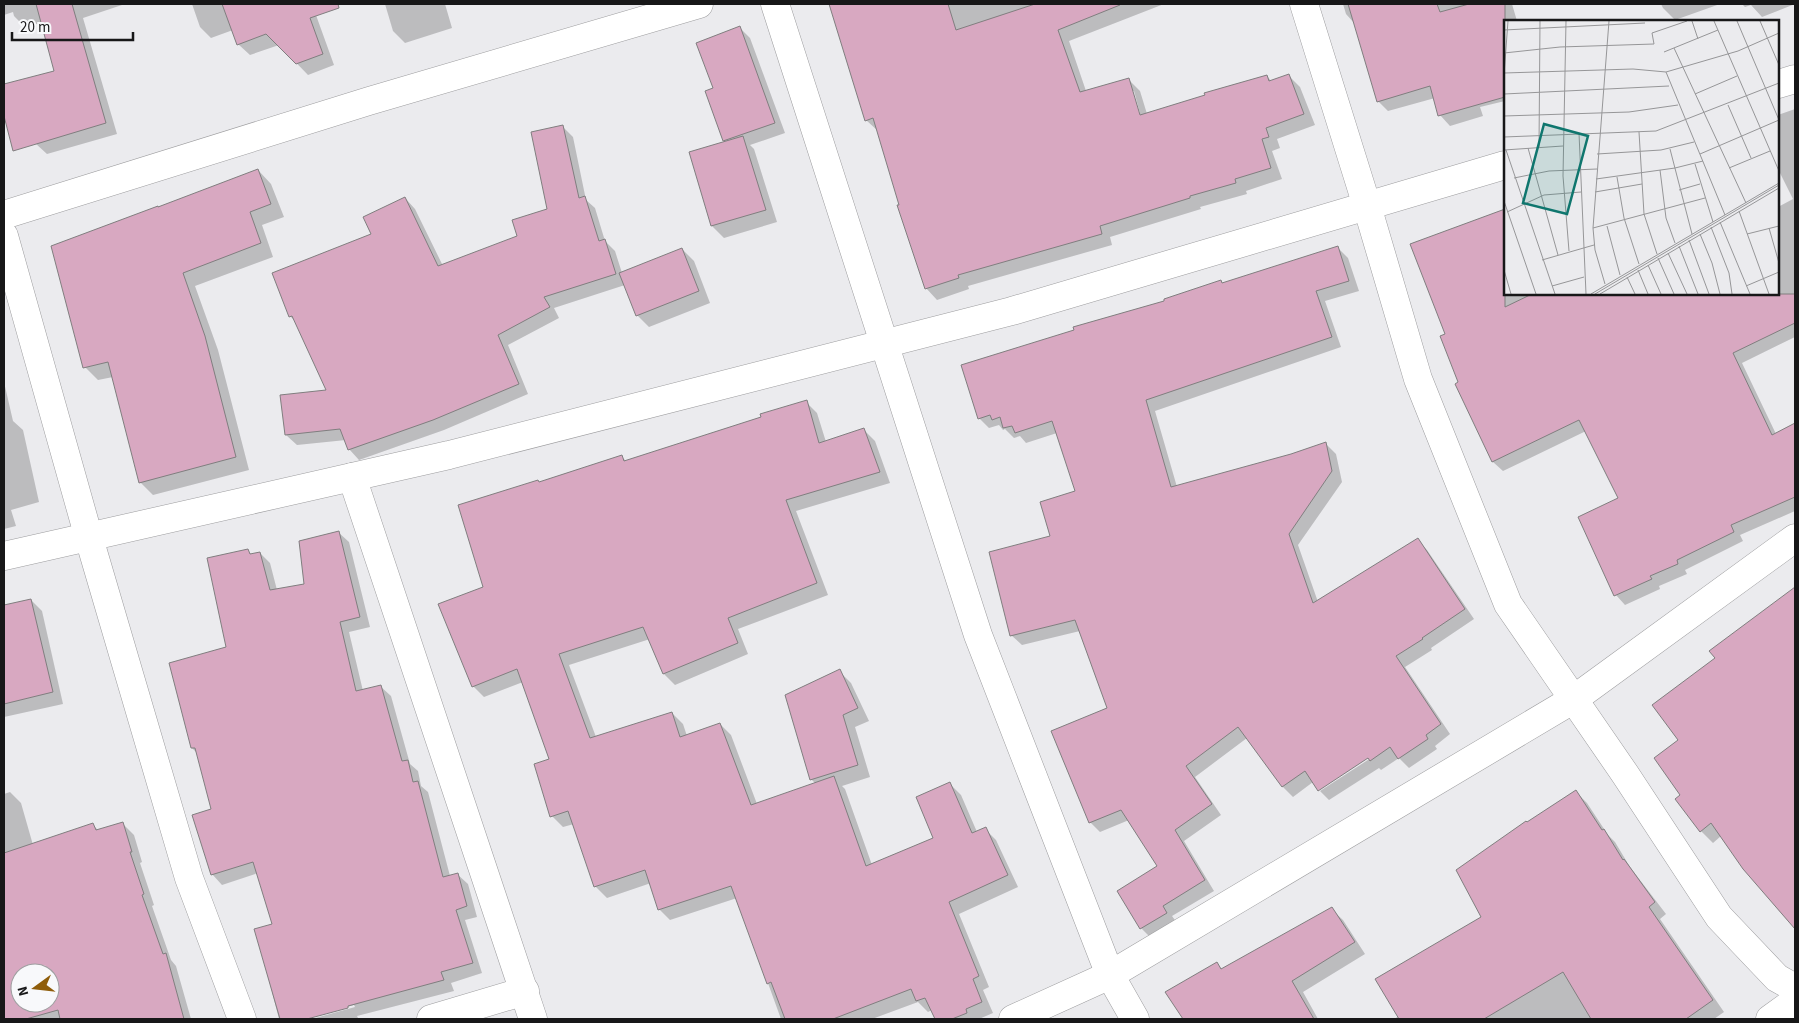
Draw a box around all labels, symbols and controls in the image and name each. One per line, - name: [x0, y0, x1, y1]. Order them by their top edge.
- scale bar: [12, 10, 134, 42]
- text: 20 m: [20, 17, 50, 38]
- inset map: [1504, 20, 1779, 295]
- north arrow: [10, 963, 60, 1013]
- text: N: [13, 984, 34, 998]

